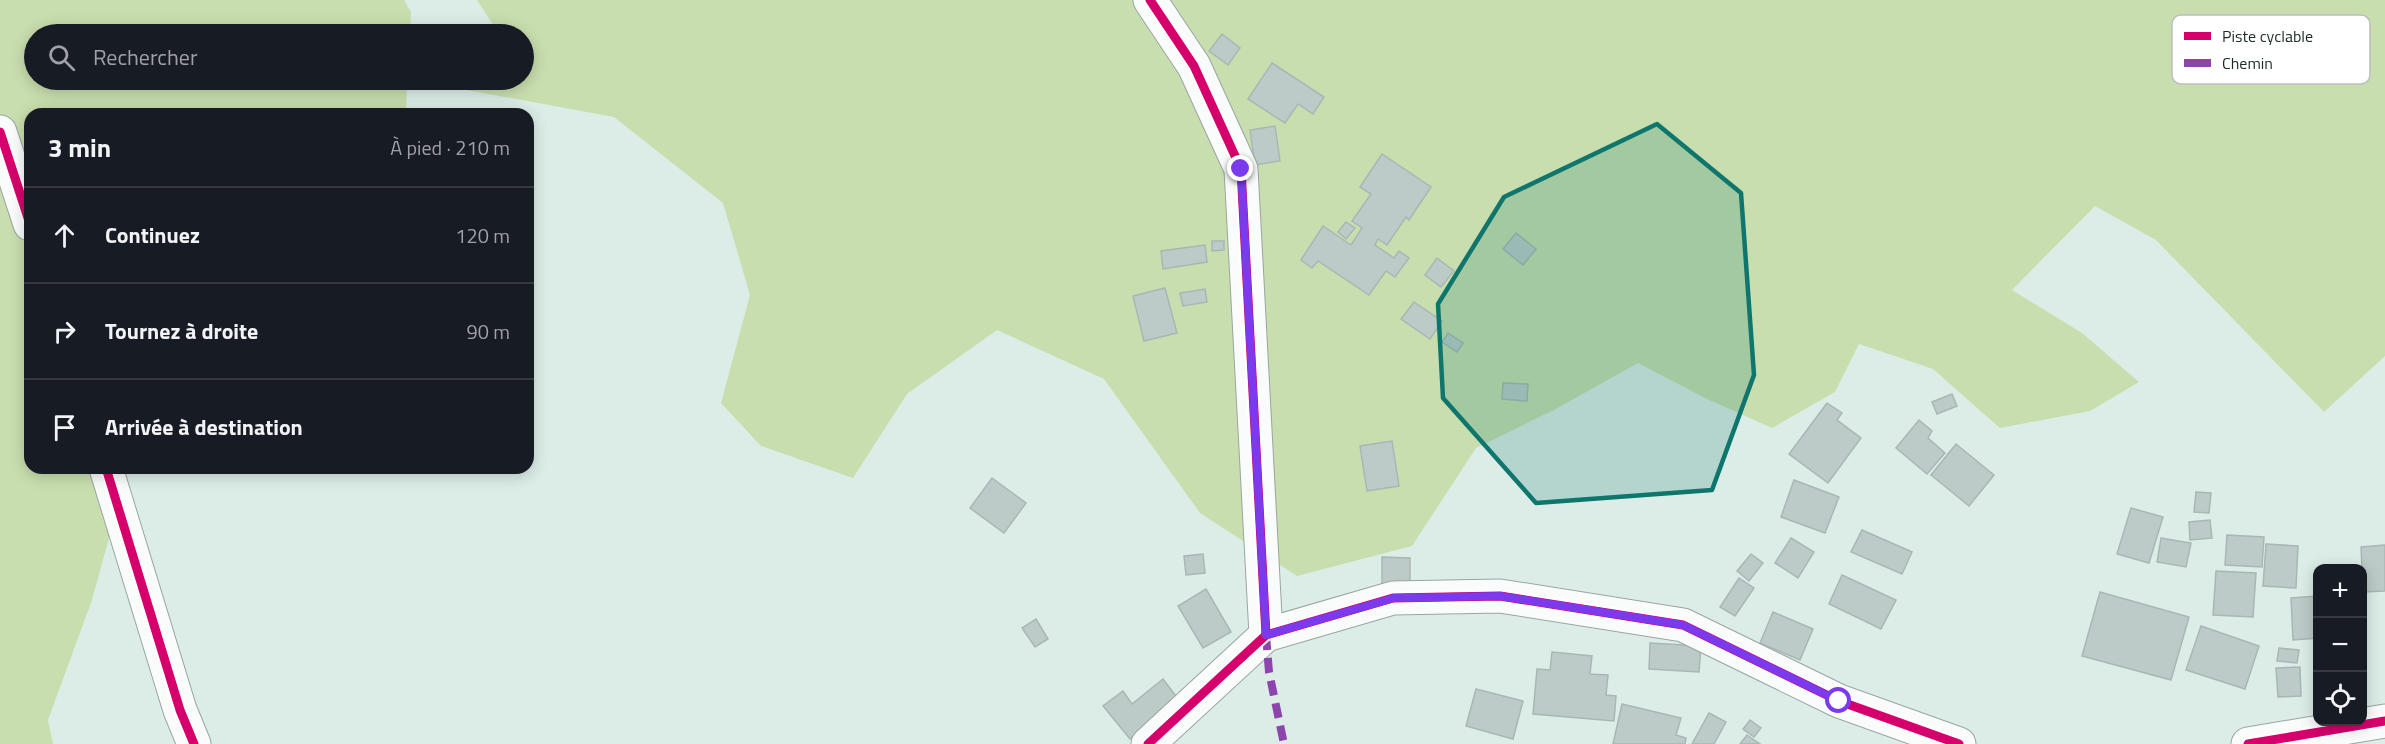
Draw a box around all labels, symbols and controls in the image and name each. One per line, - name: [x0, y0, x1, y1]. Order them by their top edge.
- legend: [2172, 15, 2370, 84]
- search box: [24, 24, 534, 90]
- text: Piste cyclable: [2222, 24, 2313, 48]
- text: Rechercher: [93, 40, 198, 74]
- icon: search: [45, 41, 78, 74]
- text: Chemin: [2222, 51, 2273, 75]
- text: 3 min: [48, 128, 111, 167]
- text: À pied · 210 m: [390, 132, 510, 163]
- route end: [1227, 155, 1253, 181]
- text: Continuez: [105, 218, 200, 252]
- icon: ahead: [48, 219, 81, 252]
- text: 120 m: [455, 220, 510, 251]
- text: Tournez à droite: [105, 314, 258, 348]
- icon: right: [48, 315, 81, 348]
- text: 90 m: [466, 316, 510, 347]
- text: Arrivée à destination: [105, 410, 303, 444]
- icon: arrive: [48, 411, 81, 444]
- map controls: [2313, 564, 2367, 726]
- button: +: [2313, 564, 2367, 618]
- button: −: [2313, 618, 2367, 672]
- button: locate: [2313, 672, 2367, 726]
- route start: [1825, 687, 1851, 713]

